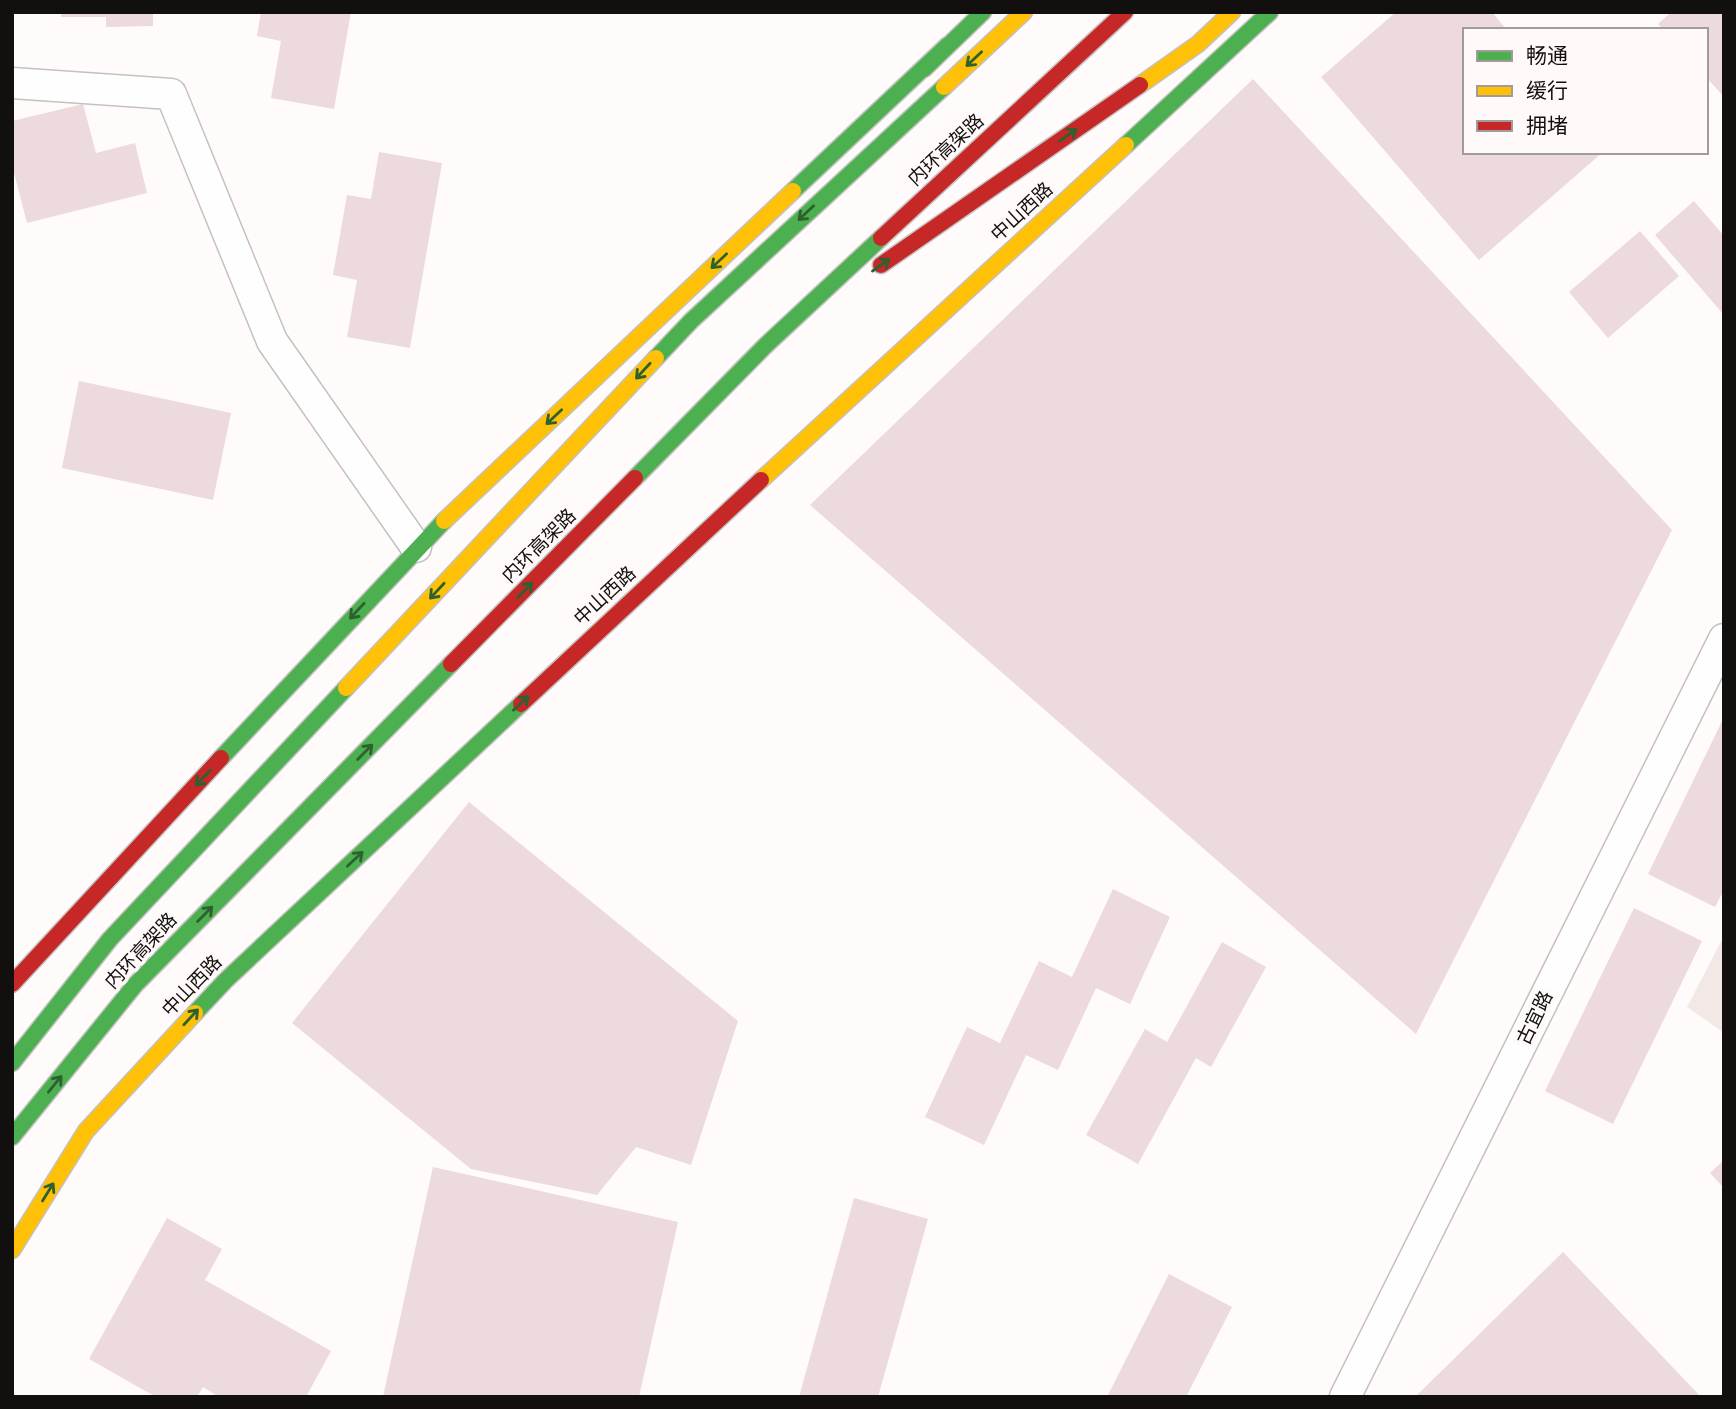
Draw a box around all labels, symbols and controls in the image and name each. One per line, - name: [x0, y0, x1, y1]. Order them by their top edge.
- legend: [1463, 28, 1708, 154]
- text: 畅通: [1526, 42, 1568, 70]
- one-way arrow: [966, 50, 983, 67]
- text: 缓行: [1526, 77, 1568, 105]
- street label: 内环高架路: [902, 108, 990, 192]
- text: 拥堵: [1526, 112, 1568, 140]
- one-way arrow: [1058, 128, 1077, 142]
- street label: 中山西路: [985, 177, 1059, 247]
- one-way arrow: [797, 205, 815, 221]
- one-way arrow: [711, 252, 729, 269]
- one-way arrow: [871, 258, 890, 272]
- one-way arrow: [635, 362, 652, 379]
- one-way arrow: [546, 409, 563, 426]
- street label: 内环高架路: [496, 503, 582, 589]
- street label: 中山西路: [568, 561, 642, 631]
- one-way arrow: [516, 581, 533, 598]
- one-way arrow: [429, 582, 446, 599]
- one-way arrow: [349, 602, 366, 619]
- one-way arrow: [512, 695, 529, 712]
- one-way arrow: [356, 743, 373, 760]
- one-way arrow: [195, 769, 211, 787]
- one-way arrow: [346, 850, 363, 867]
- one-way arrow: [197, 905, 214, 922]
- street label: 内环高架路: [99, 907, 183, 995]
- street label: 中山西路: [156, 950, 228, 1022]
- street label: 古宜路: [1511, 987, 1559, 1049]
- one-way arrow: [183, 1009, 200, 1026]
- one-way arrow: [47, 1076, 63, 1094]
- one-way arrow: [42, 1183, 56, 1203]

